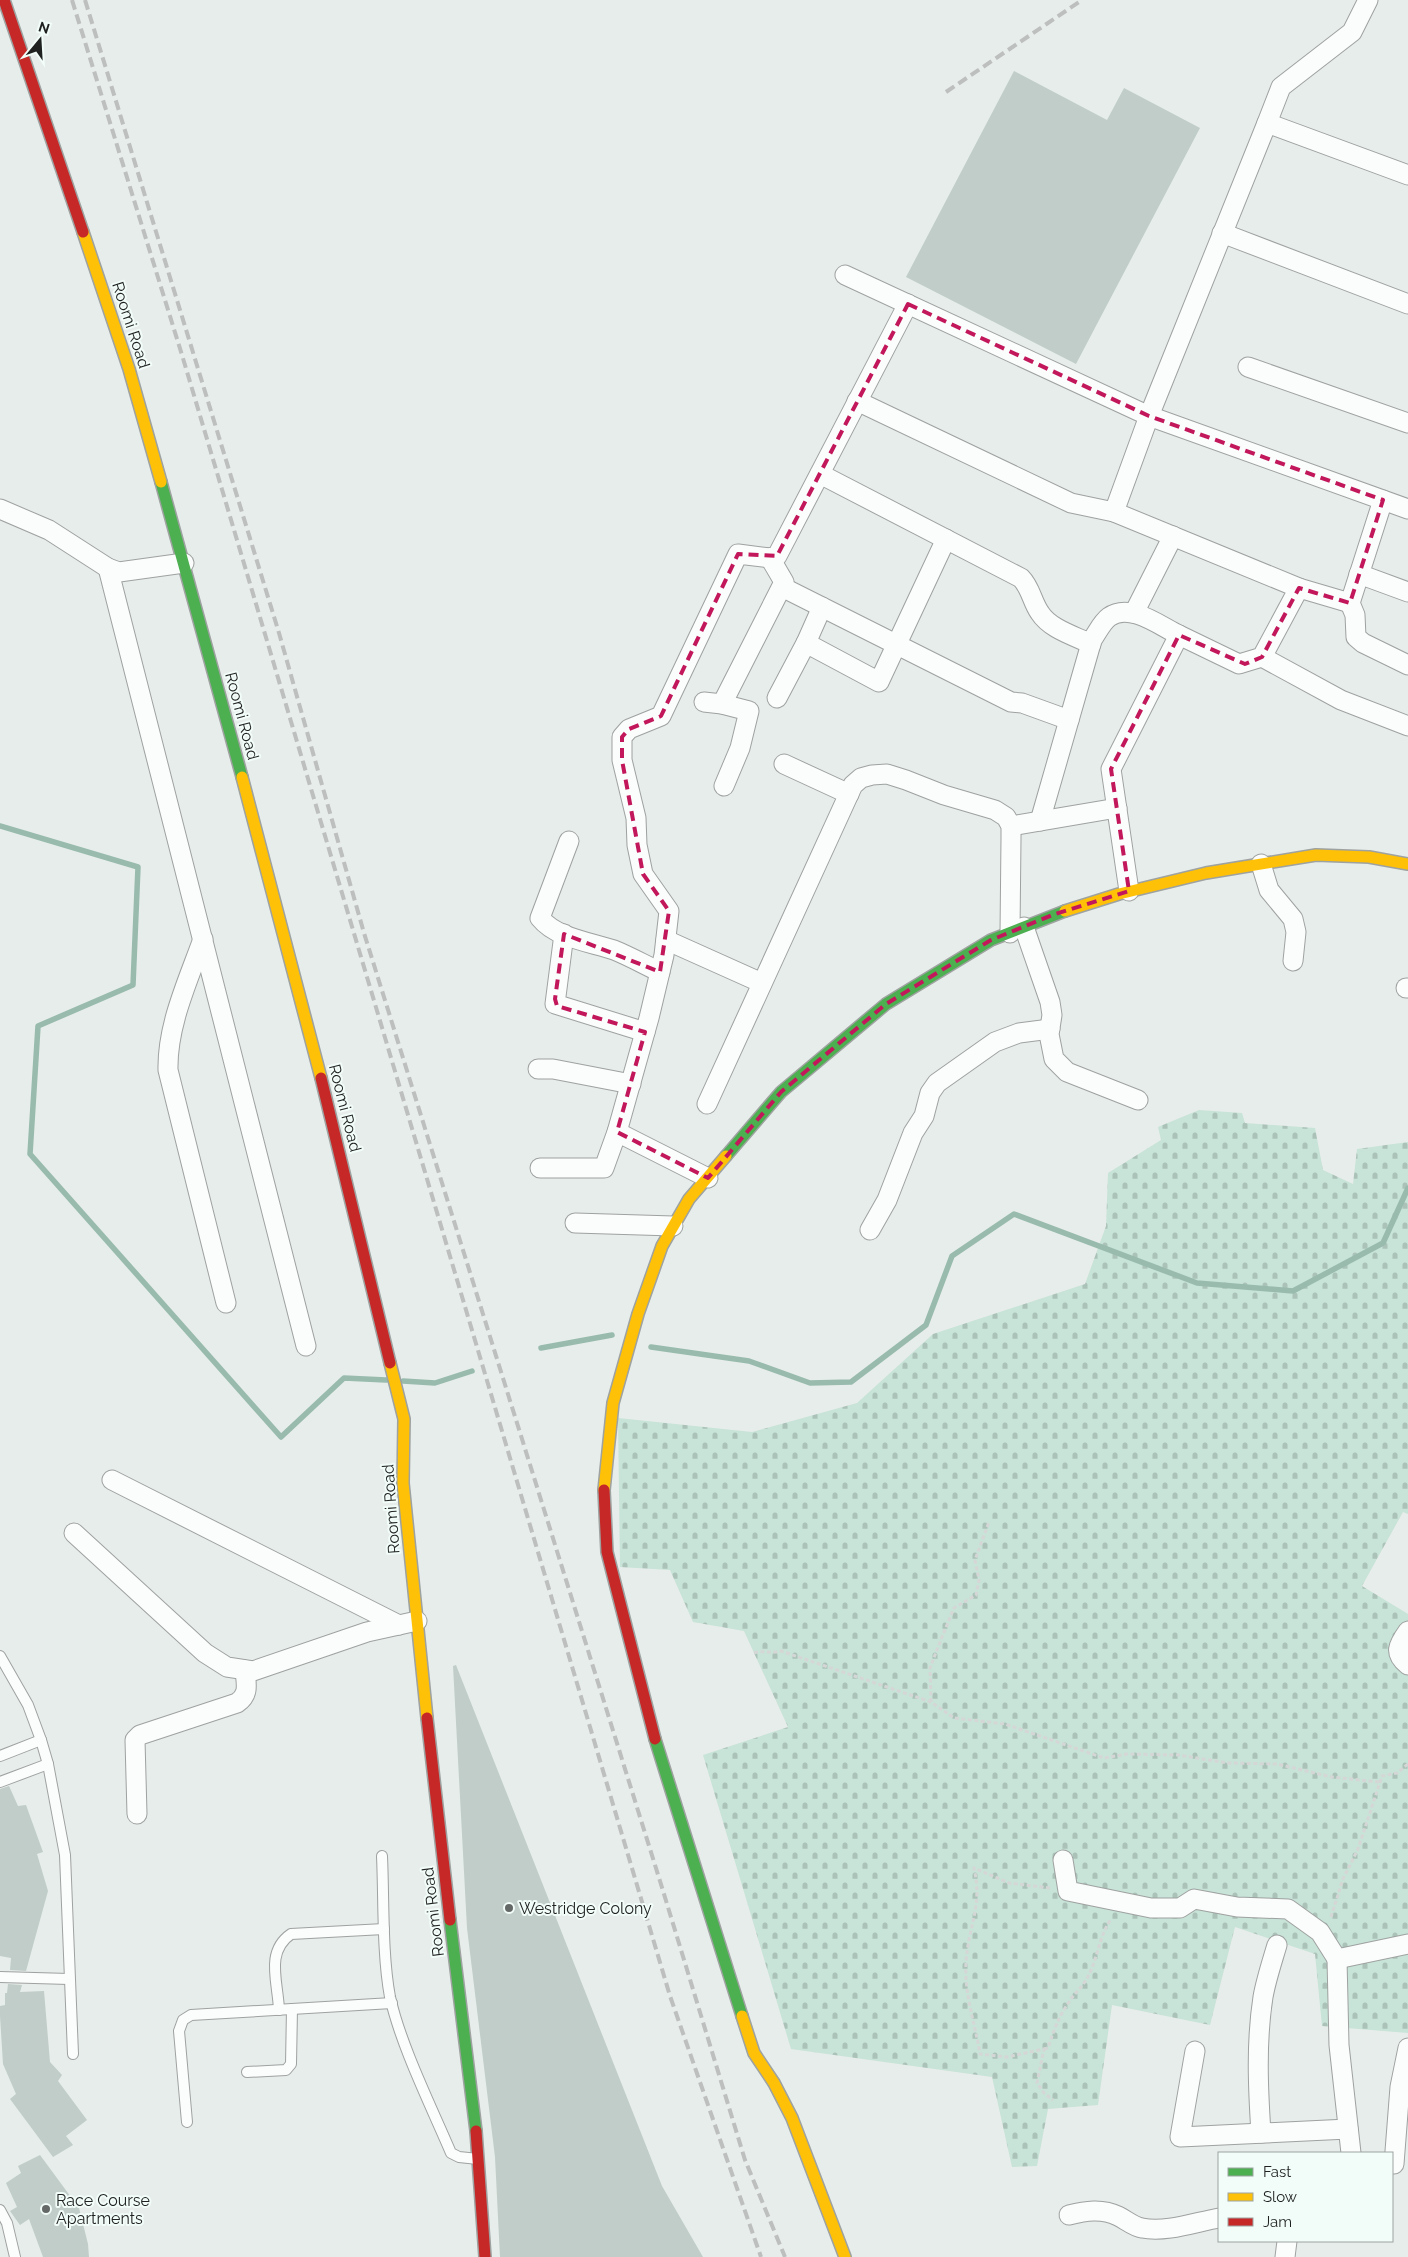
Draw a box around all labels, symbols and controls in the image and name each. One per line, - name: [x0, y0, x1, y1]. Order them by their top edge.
- north arrow: [15, 15, 65, 65]
- text: N: [36, 18, 52, 37]
- street label: Roomi Road: [108, 279, 154, 371]
- street label: Roomi Road: [221, 670, 263, 762]
- street label: Roomi Road: [325, 1062, 365, 1154]
- street label: Roomi Road: [378, 1463, 404, 1554]
- street label: Roomi Road: [418, 1866, 448, 1958]
- place label: Westridge Colony: [519, 1899, 652, 1918]
- marker: Westridge Colony: [503, 1902, 515, 1914]
- legend: [1218, 2152, 1393, 2242]
- text: Fast: [1263, 2163, 1291, 2181]
- text: Slow: [1263, 2188, 1297, 2206]
- place label: Race Course Apartments: [56, 2191, 150, 2228]
- marker: Race Course Apartments: [40, 2203, 52, 2215]
- text: Jam: [1263, 2213, 1292, 2231]

